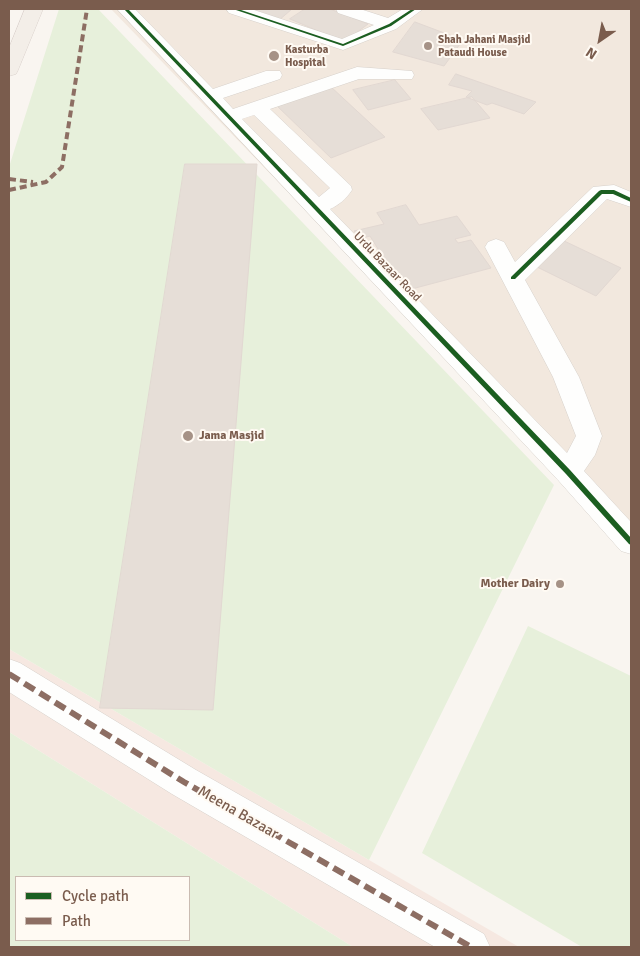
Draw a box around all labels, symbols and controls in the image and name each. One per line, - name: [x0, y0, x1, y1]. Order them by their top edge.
- north arrow: [575, 15, 625, 65]
- place label: Shah Jahani Masjid Pataudi House: [438, 33, 530, 59]
- marker: Shah Jahani Masjid Pataudi House: [422, 40, 434, 52]
- place label: Kasturba Hospital: [285, 43, 328, 69]
- text: N: [583, 43, 600, 63]
- marker: Kasturba Hospital: [267, 49, 281, 63]
- street label: Urdu Bazaar Road: [350, 229, 424, 305]
- marker: Jama Masjid: [181, 429, 195, 443]
- place label: Jama Masjid: [199, 429, 264, 443]
- place label: Mother Dairy: [481, 577, 550, 591]
- marker: Mother Dairy: [554, 578, 566, 590]
- street label: Meena Bazaar: [194, 783, 282, 843]
- legend: [15, 876, 190, 941]
- text: Cycle path: [62, 887, 129, 905]
- text: Path: [62, 912, 91, 930]

